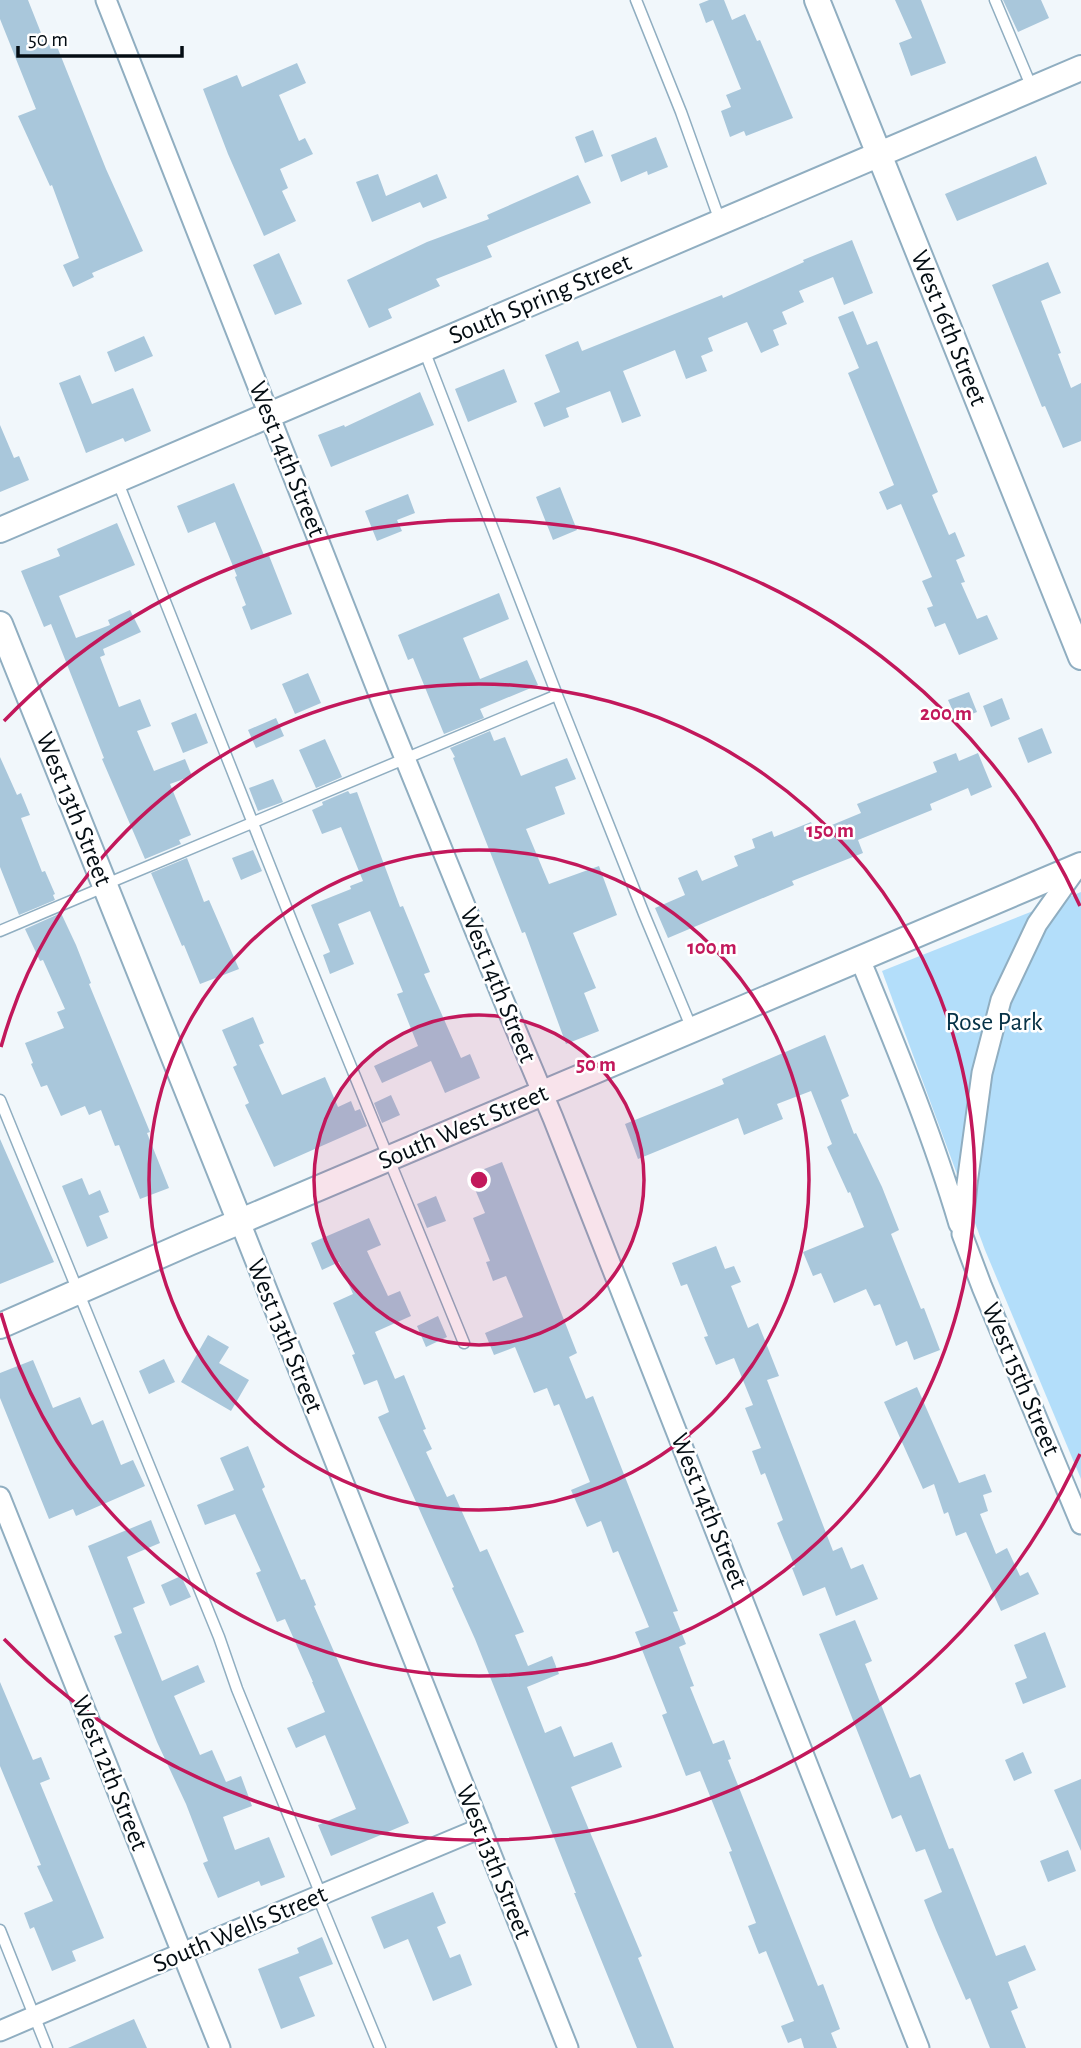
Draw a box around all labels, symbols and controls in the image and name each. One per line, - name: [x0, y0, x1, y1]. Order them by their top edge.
- scale bar: [18, 14, 182, 58]
- text: 50 m: [28, 29, 68, 50]
- street label: West 16th Street: [906, 247, 992, 409]
- street label: South Spring Street: [445, 249, 635, 349]
- street label: West 14th Street: [244, 378, 330, 540]
- text: 200 m: [920, 703, 972, 724]
- street label: West 13th Street: [31, 728, 117, 890]
- text: 150 m: [806, 820, 854, 841]
- street label: West 14th Street: [455, 904, 541, 1066]
- text: 100 m: [687, 937, 737, 958]
- park label: Rose Park: [945, 1009, 1043, 1035]
- text: 50 m: [576, 1054, 616, 1075]
- street label: South West Street: [374, 1080, 552, 1174]
- centre of rings: [467, 1168, 491, 1192]
- street label: West 13th Street: [242, 1255, 328, 1417]
- street label: West 15th Street: [977, 1299, 1065, 1459]
- street label: West 14th Street: [666, 1430, 752, 1592]
- street label: West 12th Street: [67, 1692, 153, 1854]
- street label: West 13th Street: [451, 1781, 537, 1943]
- street label: South Wells Street: [149, 1881, 331, 1977]

